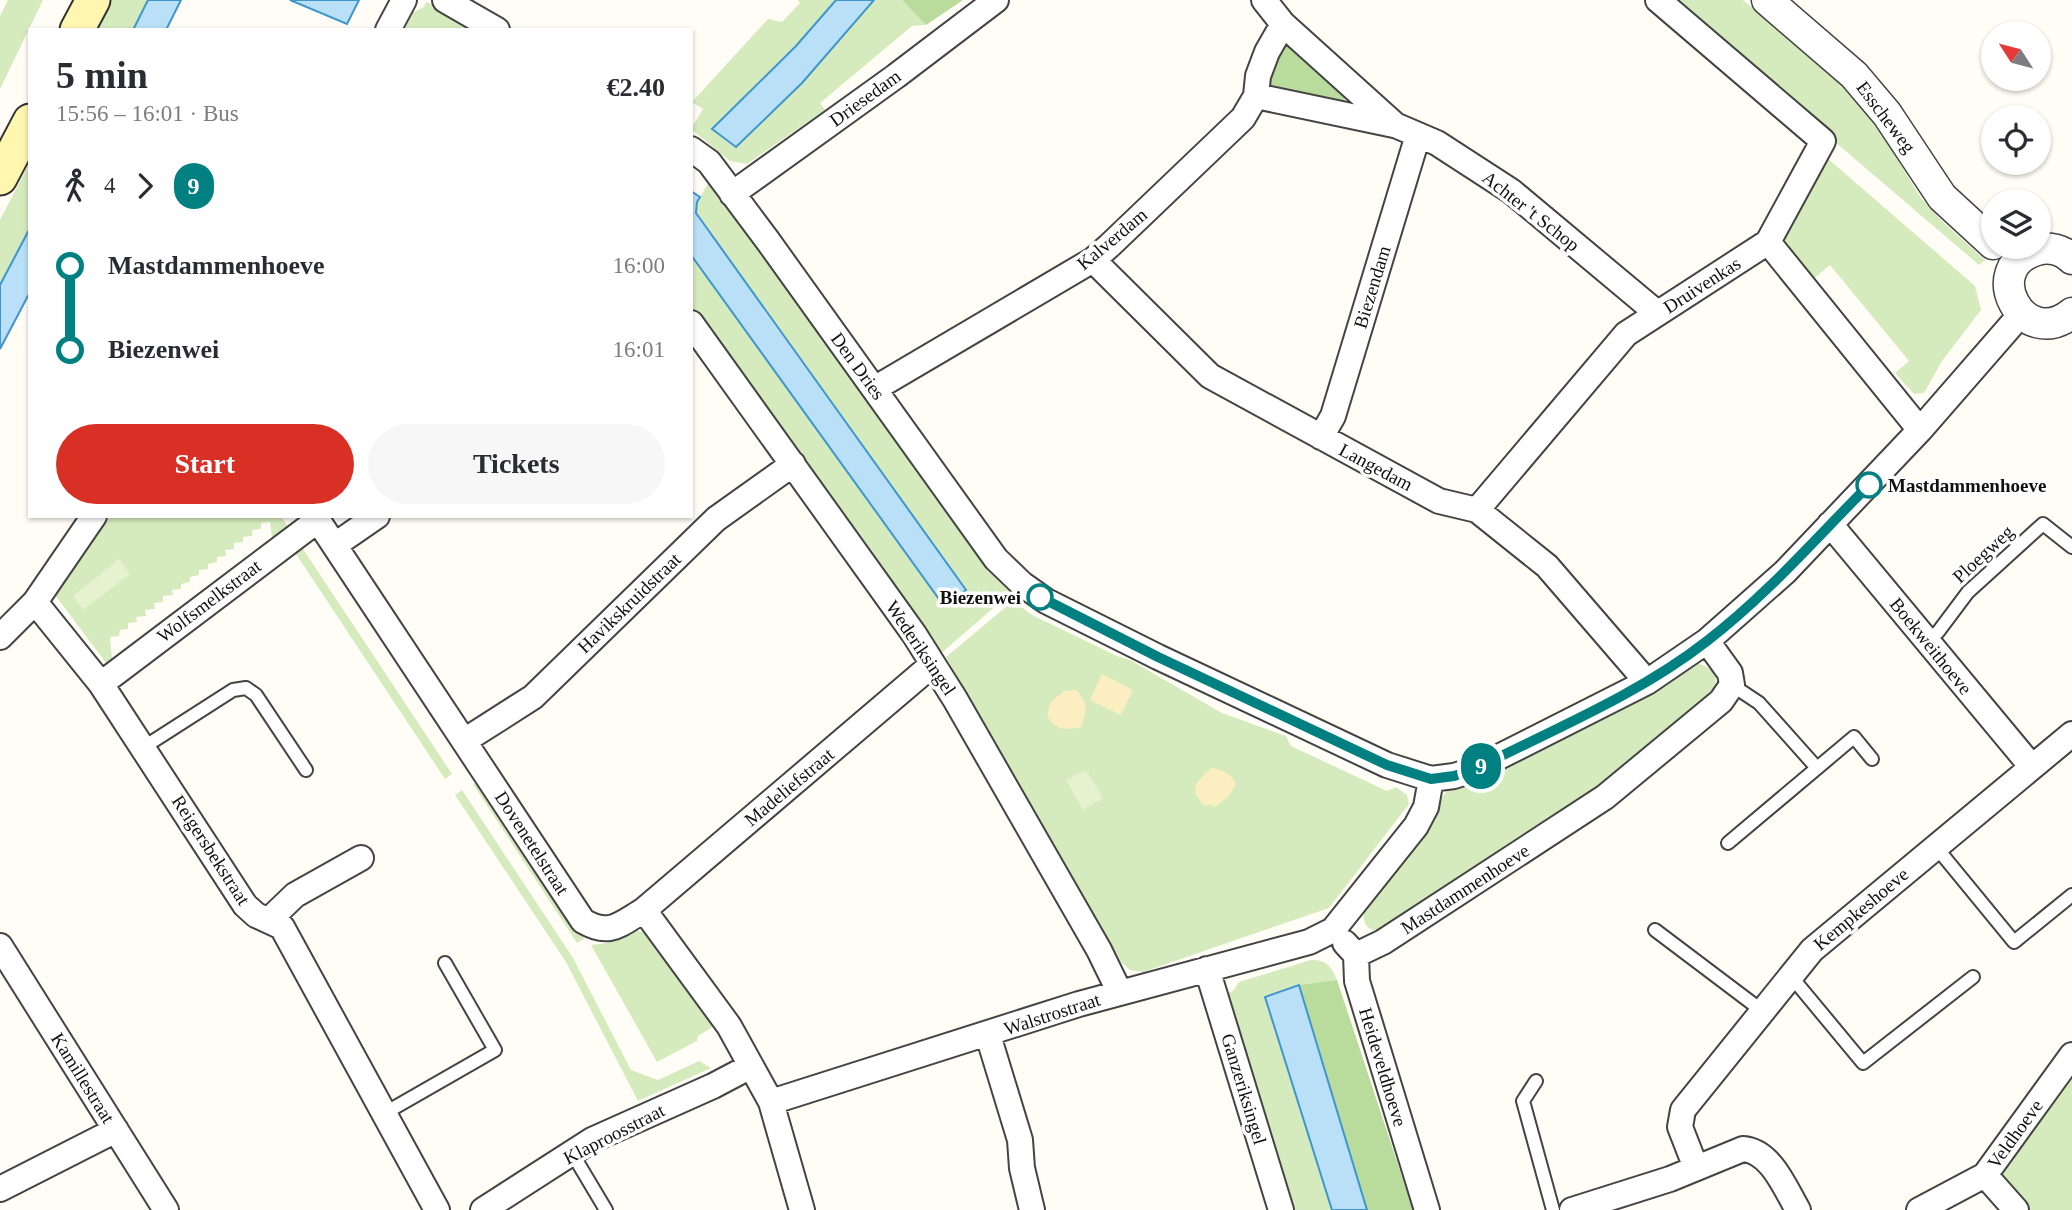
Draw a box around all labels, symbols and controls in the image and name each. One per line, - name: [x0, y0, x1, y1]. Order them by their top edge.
- north arrow: [1981, 21, 2051, 91]
- map controls: [1981, 21, 2051, 259]
- text: 5 min: [56, 54, 148, 96]
- street label: Driesedam: [826, 65, 905, 131]
- text: €2.40: [607, 73, 665, 102]
- street label: Esscheweg: [1852, 77, 1920, 157]
- text: 15:56 – 16:01 · Bus: [56, 101, 239, 126]
- button: locate: [1981, 105, 2051, 175]
- icon: walk: [56, 167, 94, 205]
- icon: forward: [126, 167, 164, 205]
- street label: Achter 't Schop: [1478, 167, 1584, 255]
- text: 4: [104, 173, 116, 198]
- text: 9: [188, 173, 200, 199]
- button: layers: [1981, 189, 2051, 259]
- street label: Kalverdam: [1073, 204, 1151, 274]
- street label: Biezendam: [1349, 243, 1395, 331]
- text: Mastdammenhoeve: [108, 251, 325, 280]
- street label: Druivenkas: [1660, 252, 1744, 318]
- text: 16:00: [613, 253, 665, 278]
- street label: Den Dries: [827, 328, 889, 404]
- text: Biezenwei: [108, 335, 219, 364]
- text: 16:01: [613, 337, 665, 362]
- button: Start: [56, 424, 354, 504]
- button: Tickets: [368, 424, 665, 504]
- street label: Langedam: [1336, 439, 1417, 495]
- marker: Mastdammenhoeve: [1856, 472, 1882, 498]
- place label: Mastdammenhoeve: [1888, 475, 2046, 496]
- street label: Ploegweg: [1948, 520, 2018, 587]
- street label: Havikskruidstraat: [573, 548, 685, 657]
- street label: Wolfsmelkstraat: [153, 555, 265, 647]
- marker: Biezenwei: [1027, 584, 1053, 610]
- place label: Biezenwei: [940, 587, 1021, 608]
- street label: Boekweithoeve: [1886, 593, 1976, 699]
- street label: Wederiksingel: [882, 597, 960, 699]
- street label: Madeliefstraat: [740, 743, 838, 830]
- line badge: 9: [1458, 743, 1504, 789]
- text: 9: [1475, 753, 1487, 779]
- street label: Dovenetelstraat: [491, 787, 574, 899]
- street label: Reigersbekstraat: [168, 791, 255, 909]
- street label: Mastdammenhoeve: [1397, 840, 1533, 938]
- street label: Kempkeshoeve: [1809, 863, 1913, 955]
- street label: Walstrostraat: [1001, 988, 1103, 1039]
- street label: Heideveldhoeve: [1355, 1005, 1411, 1129]
- street label: Kamillestraat: [47, 1029, 119, 1128]
- street label: Ganzeriksingel: [1217, 1031, 1271, 1147]
- street label: Veldhoeve: [1983, 1095, 2047, 1173]
- street label: Klaproosstraat: [560, 1099, 669, 1169]

